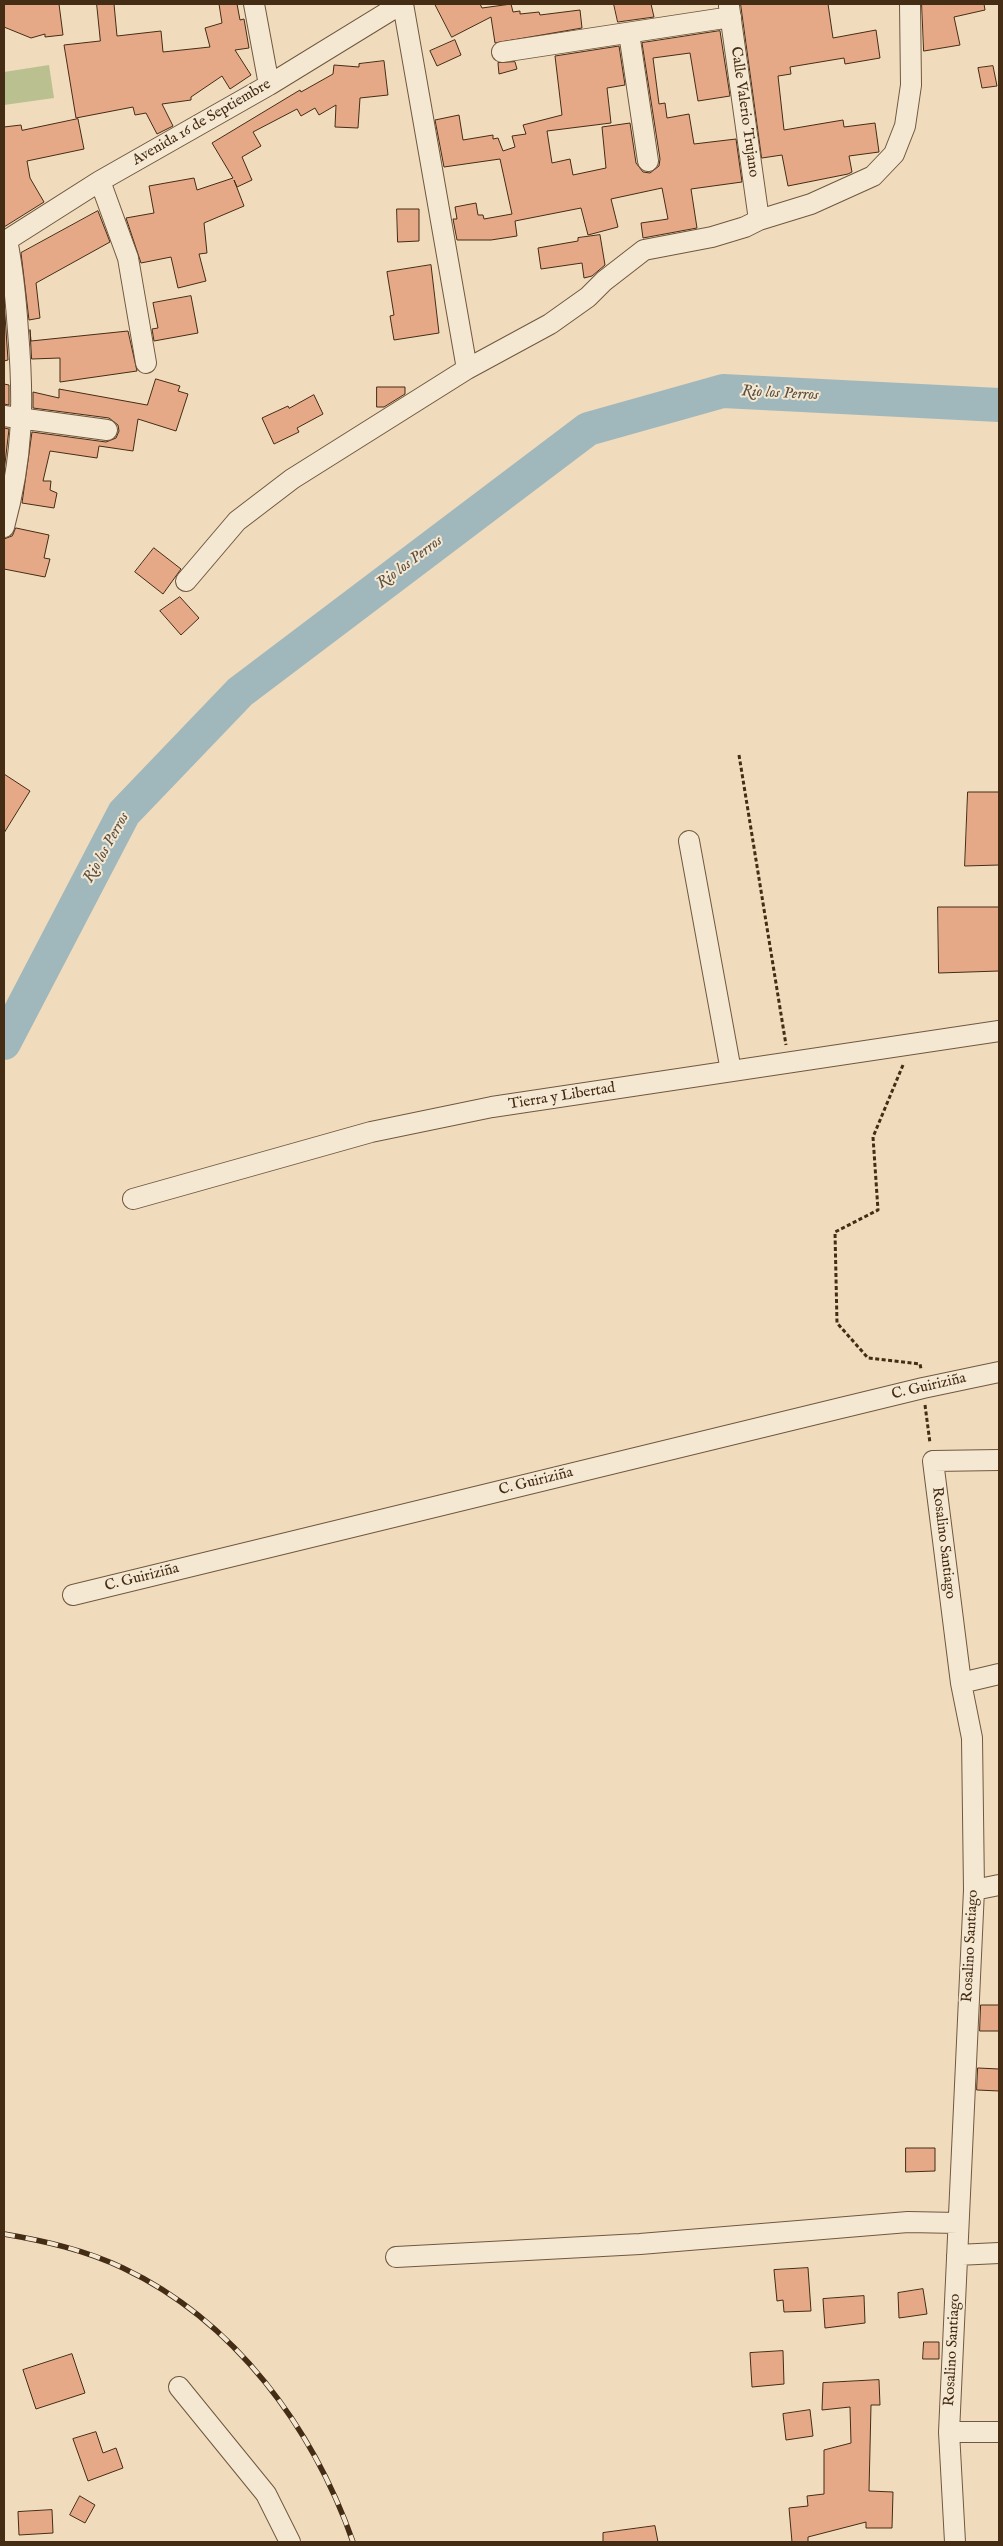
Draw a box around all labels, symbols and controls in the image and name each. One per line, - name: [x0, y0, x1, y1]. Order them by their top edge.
- street label: Calle Valerio Trujano: [726, 46, 762, 178]
- street label: Avenida 16 de Septiembre: [130, 76, 274, 170]
- water label: Rio los Perros: [741, 382, 819, 406]
- water label: Rio los Perros: [373, 532, 447, 594]
- water label: Rio los Perros: [80, 810, 134, 886]
- street label: Tierra y Libertad: [507, 1080, 617, 1114]
- street label: C. Guiriziña: [890, 1370, 968, 1404]
- street label: C. Guiriziña: [497, 1464, 575, 1500]
- street label: Rosalino Santiago: [927, 1486, 959, 1600]
- street label: C. Guiriziña: [103, 1560, 181, 1596]
- street label: Rosalino Santiago: [959, 1889, 983, 2003]
- street label: Rosalino Santiago: [941, 2293, 965, 2407]

